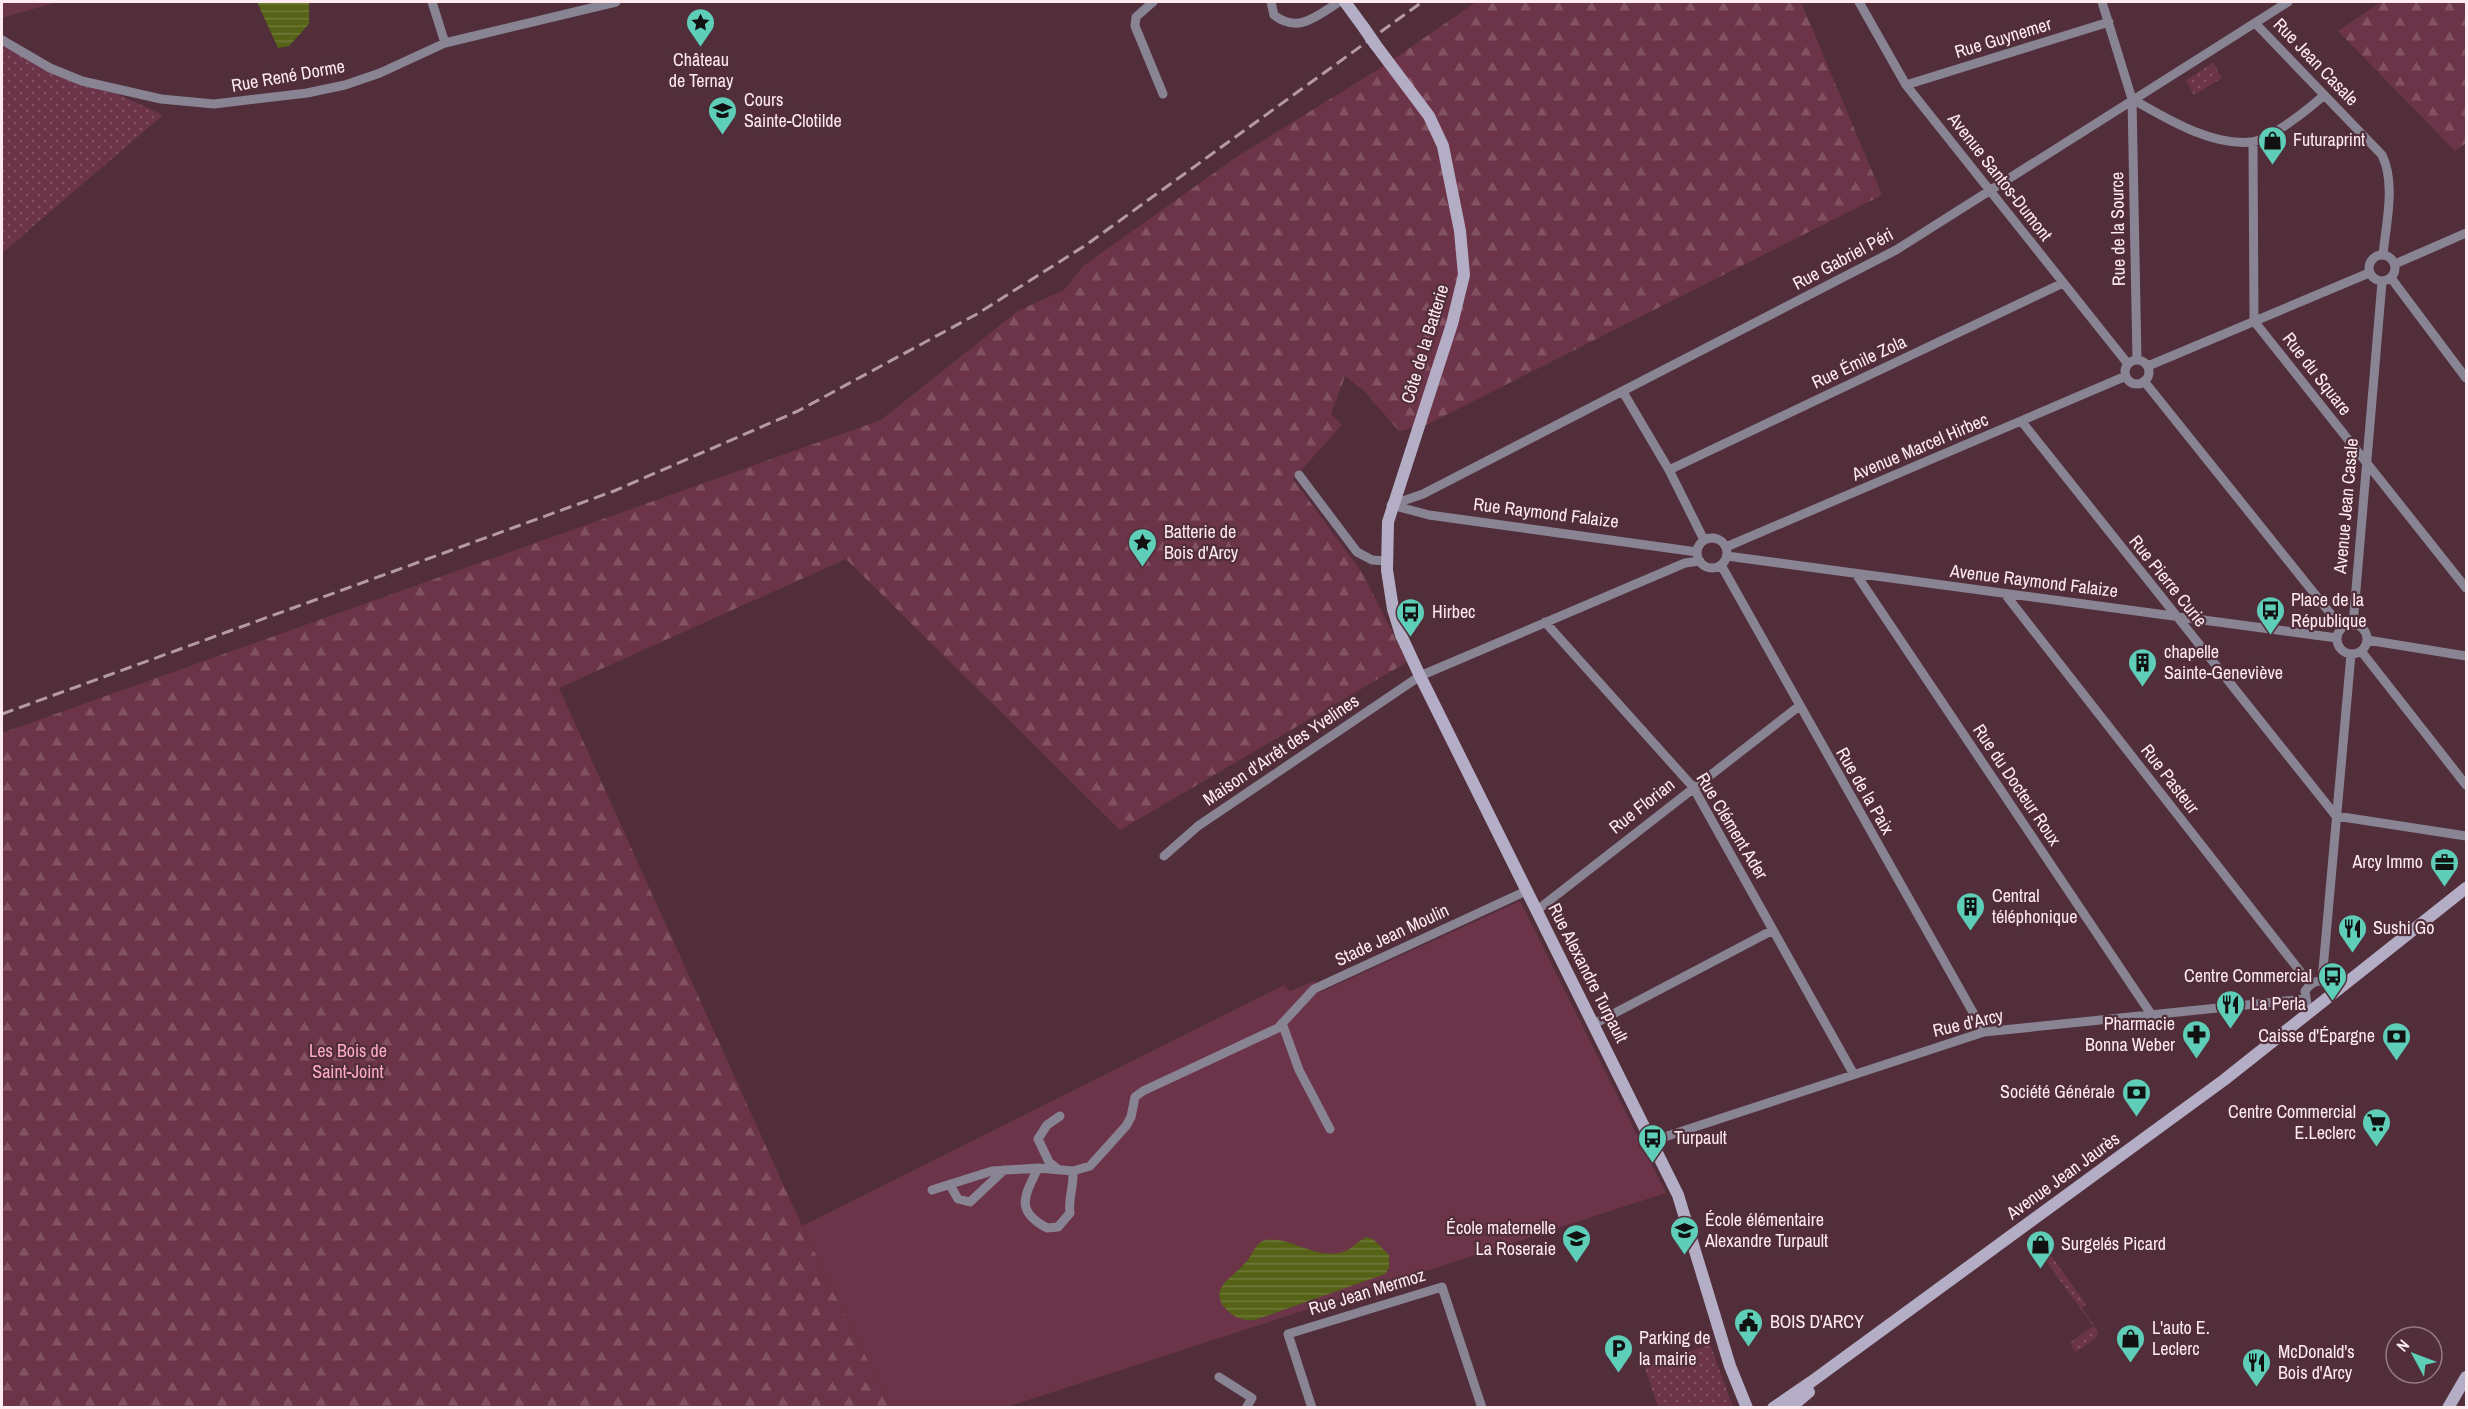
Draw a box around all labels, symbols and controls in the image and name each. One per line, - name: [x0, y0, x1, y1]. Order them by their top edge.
- place icon: Château de Ternay: [685, 7, 717, 49]
- street label: Rue Guynemer: [1951, 11, 2054, 64]
- street label: Rue Jean Casale: [2268, 12, 2365, 111]
- place label: Château de Ternay: [669, 47, 734, 93]
- street label: Rue René Dorme: [229, 53, 347, 98]
- place label: Cours Sainte-Clotilde: [744, 87, 842, 133]
- school or university icon: Cours Sainte-Clotilde: [707, 94, 739, 136]
- street label: Avenue Santos-Dumont: [1942, 107, 2058, 246]
- shop icon: Futuraprint: [2256, 124, 2288, 166]
- place label: Futuraprint: [2293, 127, 2365, 152]
- street label: Rue de la Source: [2104, 172, 2131, 286]
- street label: Rue Gabriel Péri: [1788, 222, 1898, 296]
- street label: Côte de la Batterie: [1395, 281, 1454, 406]
- street label: Rue du Square: [2277, 327, 2358, 421]
- street label: Rue Émile Zola: [1807, 329, 1910, 394]
- street label: Avenue Marcel Hirbec: [1847, 407, 1992, 487]
- street label: Avenue Jean Casale: [2327, 437, 2364, 576]
- street label: Rue Raymond Falaize: [1472, 491, 1620, 534]
- place label: Batterie de Bois d'Arcy: [1164, 519, 1239, 565]
- place icon: Batterie de Bois d'Arcy: [1127, 526, 1159, 568]
- street label: Rue Pierre Curie: [2124, 529, 2213, 632]
- street label: Avenue Raymond Falaize: [1948, 558, 2119, 603]
- place label: Place de la République: [2291, 587, 2367, 633]
- bus stop icon: Place de la République: [2254, 594, 2286, 636]
- bus stop icon: Hirbec: [1395, 596, 1427, 638]
- place label: Hirbec: [1432, 599, 1475, 624]
- place label: chapelle Sainte-Geneviève: [2164, 639, 2283, 685]
- building icon: chapelle Sainte-Geneviève: [2127, 646, 2159, 688]
- street label: Maison d'Arrêt des Yvelines: [1198, 688, 1364, 811]
- street label: Rue du Docteur Roux: [1967, 719, 2068, 851]
- street label: Rue Pasteur: [2135, 739, 2206, 819]
- street label: Rue de la Paix: [1830, 743, 1901, 839]
- street label: Rue Clément Ader: [1691, 768, 1774, 884]
- street label: Rue Florian: [1604, 772, 1680, 839]
- office icon: Arcy Immo: [2428, 846, 2460, 888]
- place label: Arcy Immo: [2351, 849, 2423, 874]
- place label: Central téléphonique: [1992, 883, 2077, 929]
- building icon: Central téléphonique: [1955, 890, 1987, 932]
- street label: Stade Jean Moulin: [1331, 897, 1453, 972]
- street label: Rue Alexandre Turpault: [1542, 899, 1634, 1047]
- restaurant icon: Sushi Go: [2336, 912, 2368, 954]
- place label: Sushi Go: [2373, 915, 2435, 940]
- bus stop icon: Centre Commercial: [2317, 960, 2349, 1002]
- place label: Centre Commercial: [2184, 963, 2312, 988]
- restaurant icon: La Perla: [2214, 988, 2246, 1030]
- place label: La Perla: [2251, 991, 2306, 1016]
- street label: Rue d'Arcy: [1930, 1002, 2006, 1043]
- place label: Pharmacie Bonna Weber: [2085, 1011, 2175, 1057]
- pharmacy icon: Pharmacie Bonna Weber: [2180, 1018, 2212, 1060]
- bank icon: Caisse d'Épargne: [2380, 1020, 2412, 1062]
- place label: Caisse d'Épargne: [2258, 1023, 2375, 1048]
- park label: Les Bois de Saint-Joint: [309, 1038, 387, 1084]
- bank icon: Société Générale: [2120, 1076, 2152, 1118]
- place label: Société Générale: [2000, 1079, 2115, 1104]
- place label: Centre Commercial E.Leclerc: [2228, 1099, 2356, 1145]
- supermarket icon: Centre Commercial E.Leclerc: [2361, 1106, 2393, 1148]
- bus stop icon: Turpault: [1637, 1122, 1669, 1164]
- place label: Turpault: [1674, 1125, 1727, 1150]
- street label: Avenue Jean Jaurès: [2000, 1126, 2124, 1226]
- place label: École élémentaire Alexandre Turpault: [1704, 1207, 1828, 1253]
- school or university icon: École élémentaire Alexandre Turpault: [1668, 1214, 1700, 1256]
- place label: École maternelle La Roseraie: [1446, 1215, 1556, 1261]
- school or university icon: École maternelle La Roseraie: [1561, 1222, 1593, 1264]
- shop icon: Surgelés Picard: [2024, 1228, 2056, 1270]
- place label: Surgelés Picard: [2061, 1231, 2166, 1256]
- street label: Rue Jean Mermoz: [1306, 1262, 1428, 1321]
- public building icon: BOIS D'ARCY: [1733, 1306, 1765, 1348]
- place label: BOIS D'ARCY: [1770, 1309, 1864, 1334]
- place label: L'auto E. Leclerc: [2152, 1315, 2210, 1361]
- shop icon: L'auto E. Leclerc: [2115, 1322, 2147, 1364]
- place label: Parking de la mairie: [1639, 1325, 1710, 1371]
- north arrow: [2384, 1325, 2444, 1385]
- parking icon: Parking de la mairie: [1602, 1332, 1634, 1374]
- text: N: [2391, 1334, 2414, 1356]
- place label: McDonald's Bois d'Arcy: [2278, 1339, 2355, 1385]
- restaurant icon: McDonald's Bois d'Arcy: [2241, 1346, 2273, 1388]

